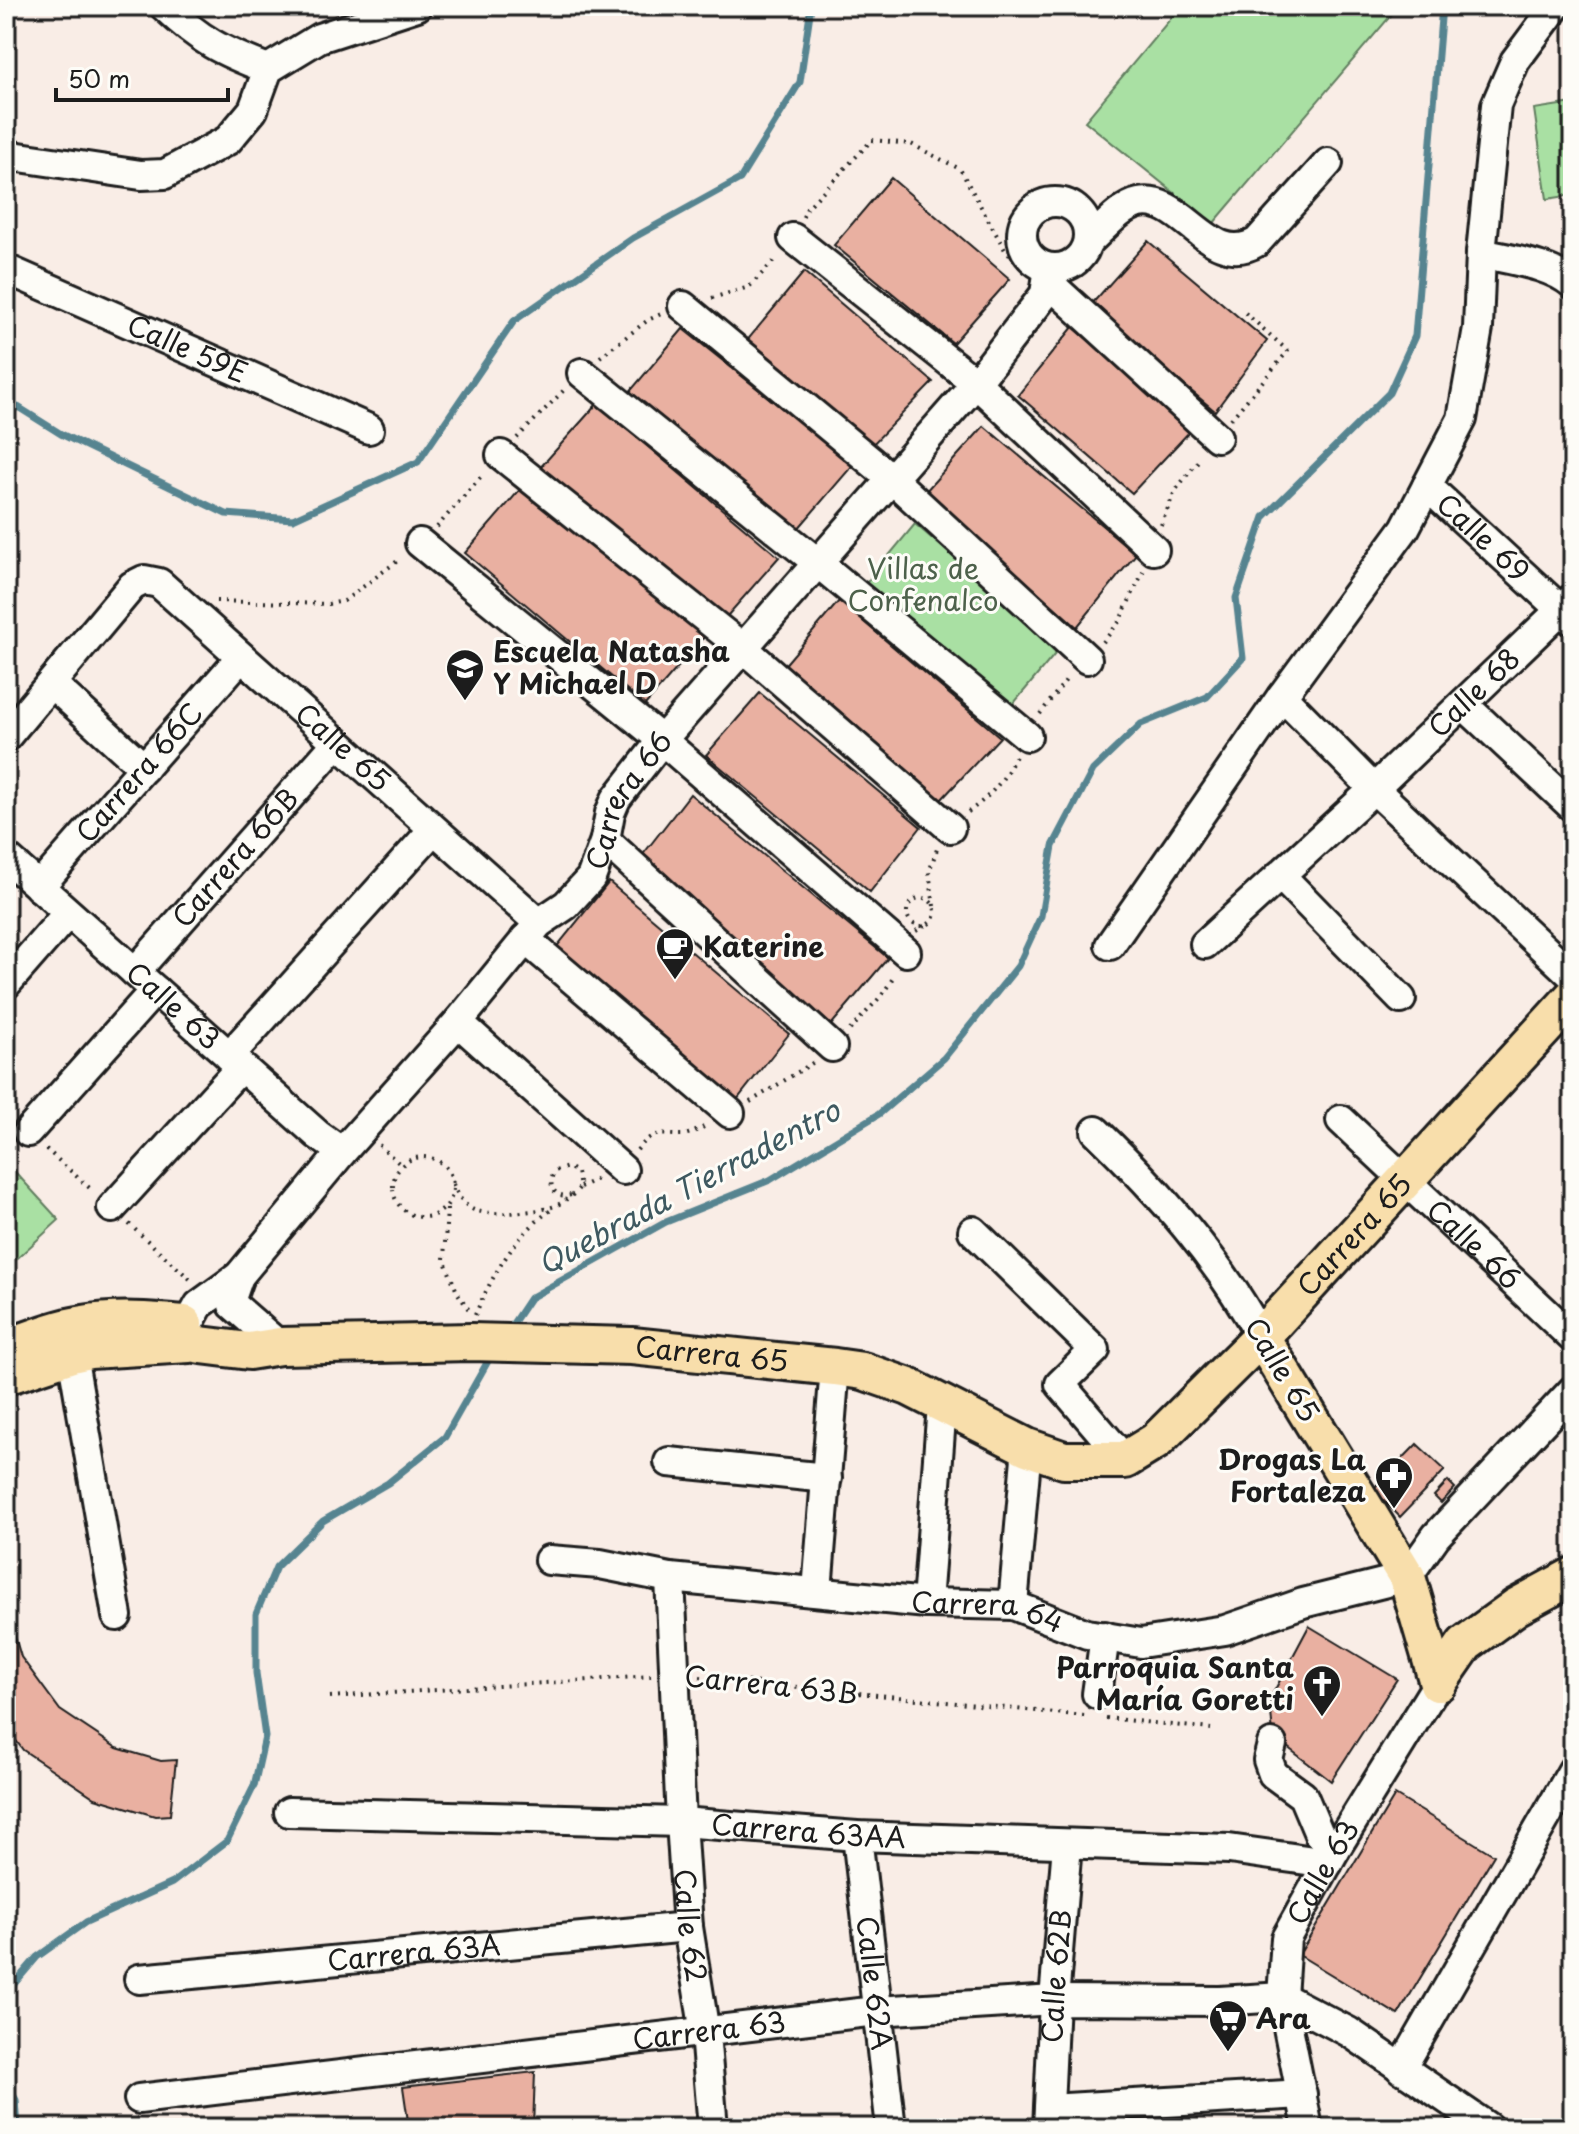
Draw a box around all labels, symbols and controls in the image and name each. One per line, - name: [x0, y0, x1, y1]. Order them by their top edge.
- scale bar: [56, 52, 228, 102]
- text: 50 m: [68, 60, 130, 96]
- street label: Calle 59E: [121, 302, 255, 393]
- street label: Calle 69: [1427, 482, 1540, 591]
- park label: Villas de Confenalco: [847, 546, 999, 621]
- place label: Escuela Natasha Y Michael D: [493, 629, 730, 704]
- street label: Calle 68: [1417, 637, 1529, 747]
- school or university icon: Escuela Natasha Y Michael D: [444, 647, 486, 702]
- street label: Carrera 66C: [64, 692, 212, 852]
- street label: Calle 65: [286, 692, 401, 801]
- street label: Carrera 66: [573, 721, 682, 875]
- street label: Carrera 66B: [161, 778, 308, 936]
- place label: Katerine: [703, 924, 824, 967]
- cafe icon: Katerine: [654, 926, 696, 981]
- street label: Calle 63: [117, 951, 231, 1059]
- water label: Quebrada Tierradentro: [528, 1086, 848, 1285]
- street label: Carrera 65: [1286, 1163, 1421, 1305]
- street label: Calle 66: [1418, 1188, 1532, 1299]
- street label: Calle 65: [1235, 1309, 1331, 1430]
- street label: Carrera 65: [633, 1323, 790, 1382]
- place label: Drogas La Fortaleza: [1218, 1437, 1367, 1512]
- pharmacy icon: Drogas La Fortaleza: [1373, 1455, 1415, 1510]
- street label: Carrera 64: [909, 1579, 1070, 1643]
- place label: Parroquia Santa María Goretti: [1056, 1645, 1294, 1720]
- street label: Carrera 63B: [682, 1653, 860, 1714]
- church icon: Parroquia Santa María Goretti: [1301, 1663, 1343, 1718]
- street label: Carrera 63AA: [710, 1801, 907, 1858]
- street label: Calle 63: [1275, 1811, 1369, 1932]
- street label: Calle 62: [664, 1867, 719, 1985]
- street label: Calle 62B: [1029, 1908, 1082, 2044]
- street label: Calle 62A: [846, 1914, 905, 2052]
- street label: Carrera 63A: [325, 1922, 502, 1981]
- place label: Ara: [1256, 1996, 1311, 2039]
- supermarket icon: Ara: [1207, 1998, 1249, 2053]
- street label: Carrera 63: [630, 1999, 788, 2060]

